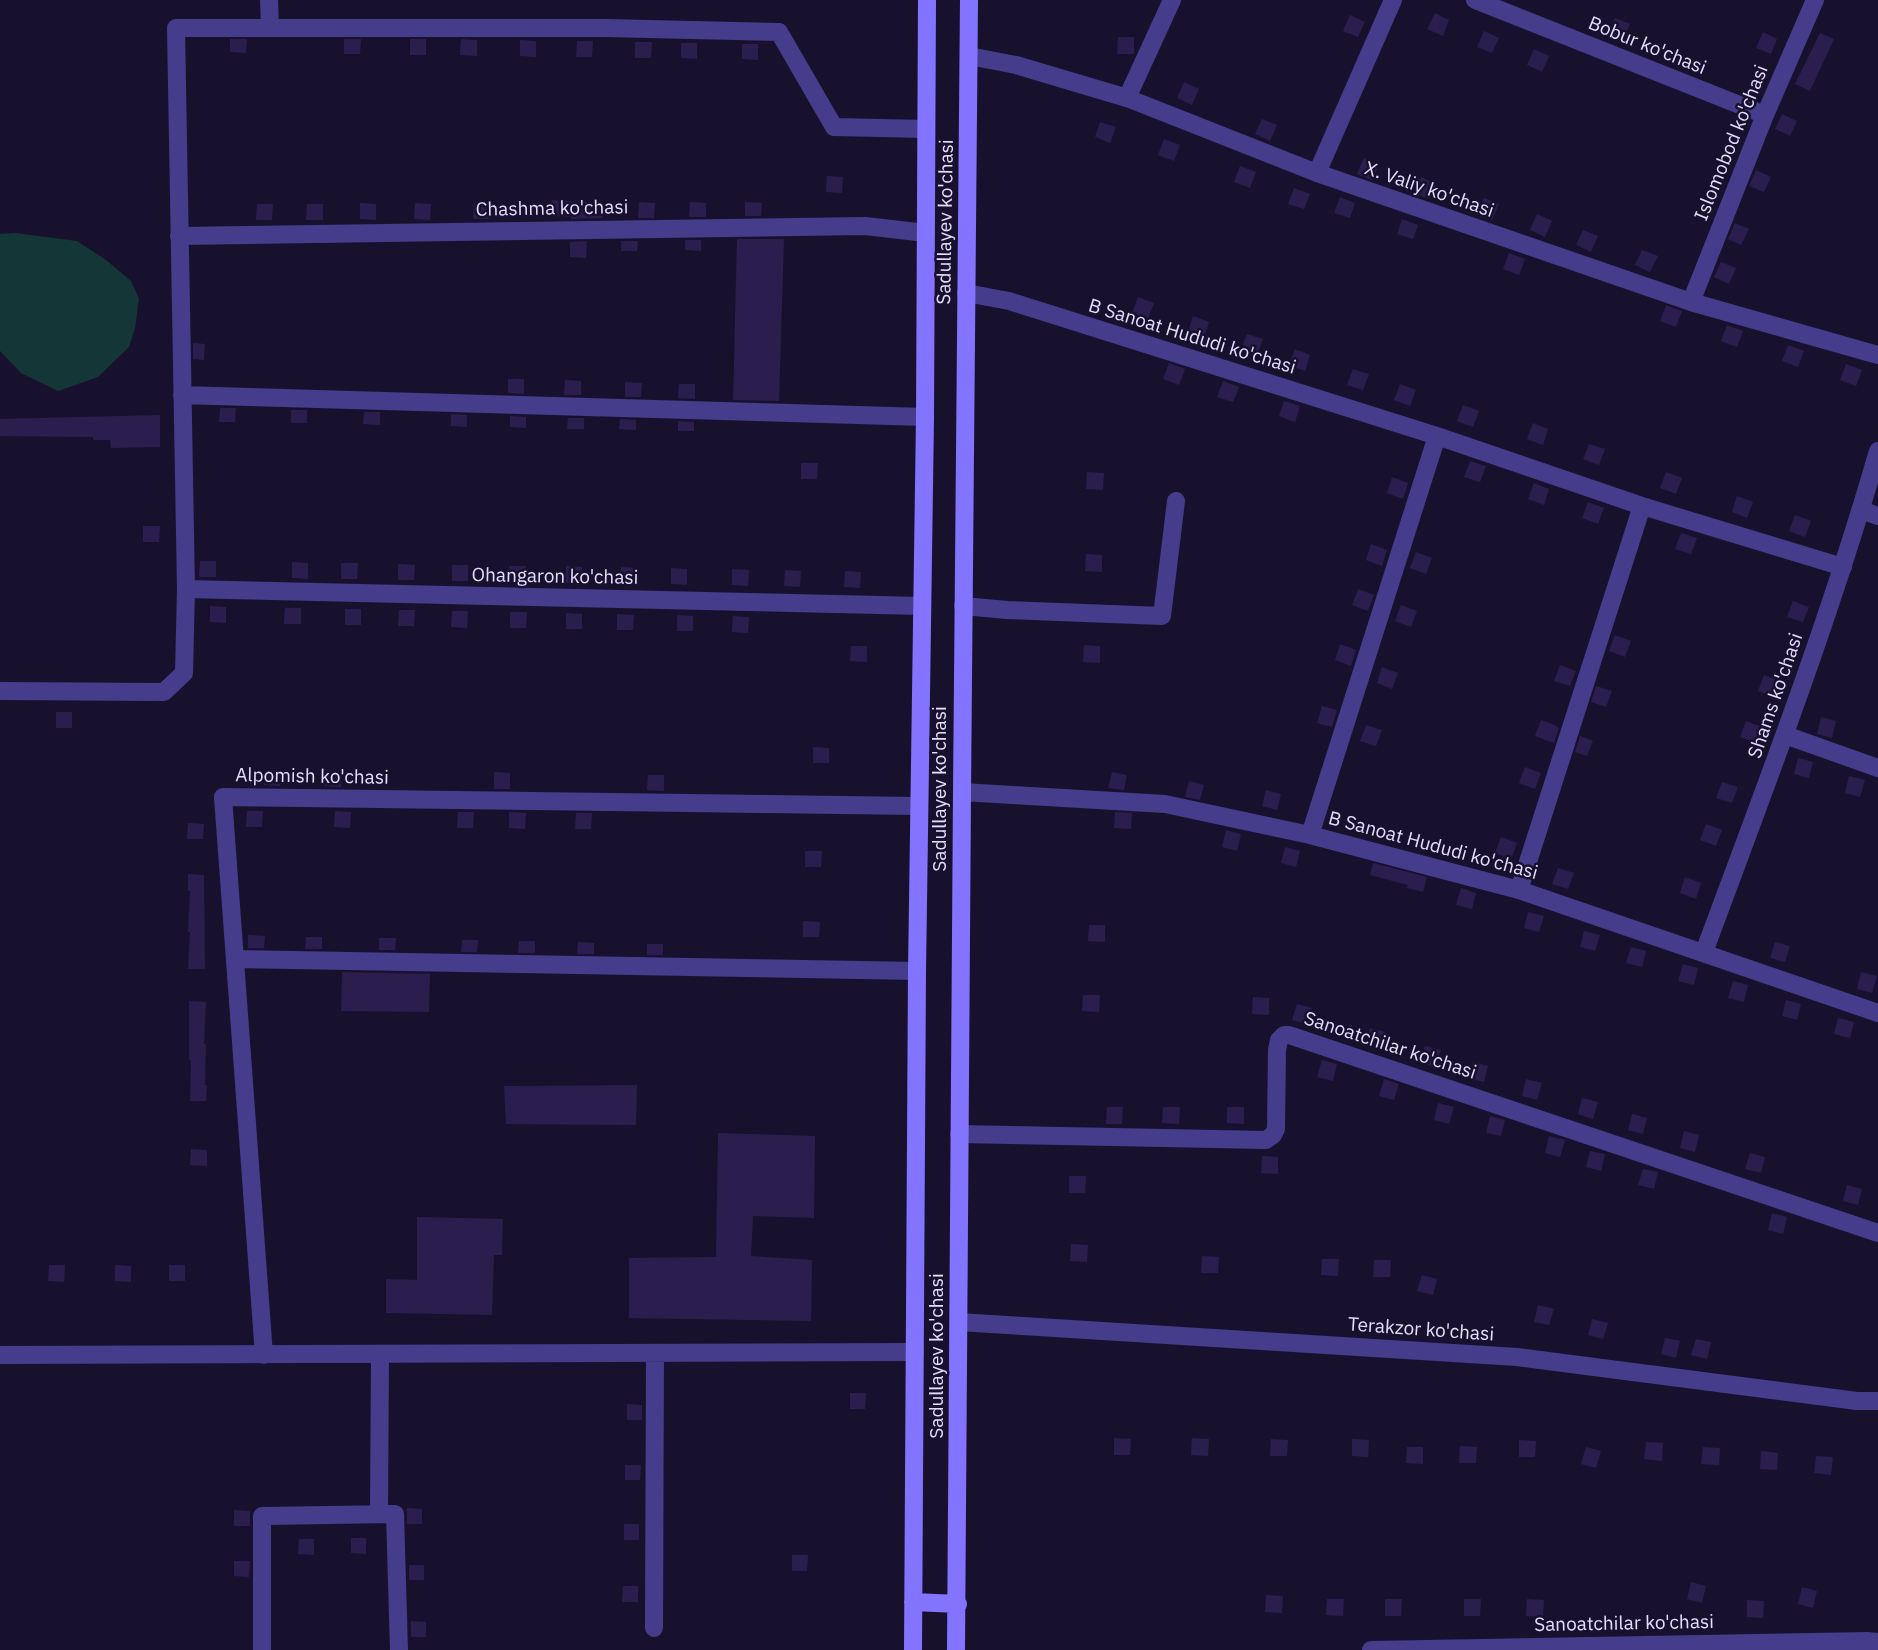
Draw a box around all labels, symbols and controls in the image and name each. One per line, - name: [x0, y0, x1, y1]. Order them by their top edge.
- street label: Bobur ko'chasi: [1585, 12, 1709, 80]
- street label: Islomobod ko'chasi: [1690, 62, 1774, 224]
- street label: Sadullayev ko'chasi: [933, 139, 959, 305]
- street label: X. Valiy ko'chasi: [1361, 157, 1497, 223]
- street label: Chashma ko'chasi: [475, 196, 629, 222]
- street label: B Sanoat Hududi ko'chasi: [1085, 295, 1299, 379]
- street label: Ohangaron ko'chasi: [471, 564, 639, 590]
- street label: Shams ko'chasi: [1744, 630, 1808, 762]
- street label: Sadullayev ko'chasi: [930, 706, 952, 872]
- street label: Alpomish ko'chasi: [235, 764, 389, 790]
- street label: B Sanoat Hududi ko'chasi: [1326, 807, 1540, 885]
- street label: Sanoatchilar ko'chasi: [1301, 1007, 1479, 1085]
- street label: Sadullayev ko'chasi: [927, 1273, 949, 1439]
- street label: Terakzor ko'chasi: [1347, 1314, 1495, 1346]
- street label: Sanoatchilar ko'chasi: [1534, 1611, 1714, 1637]

